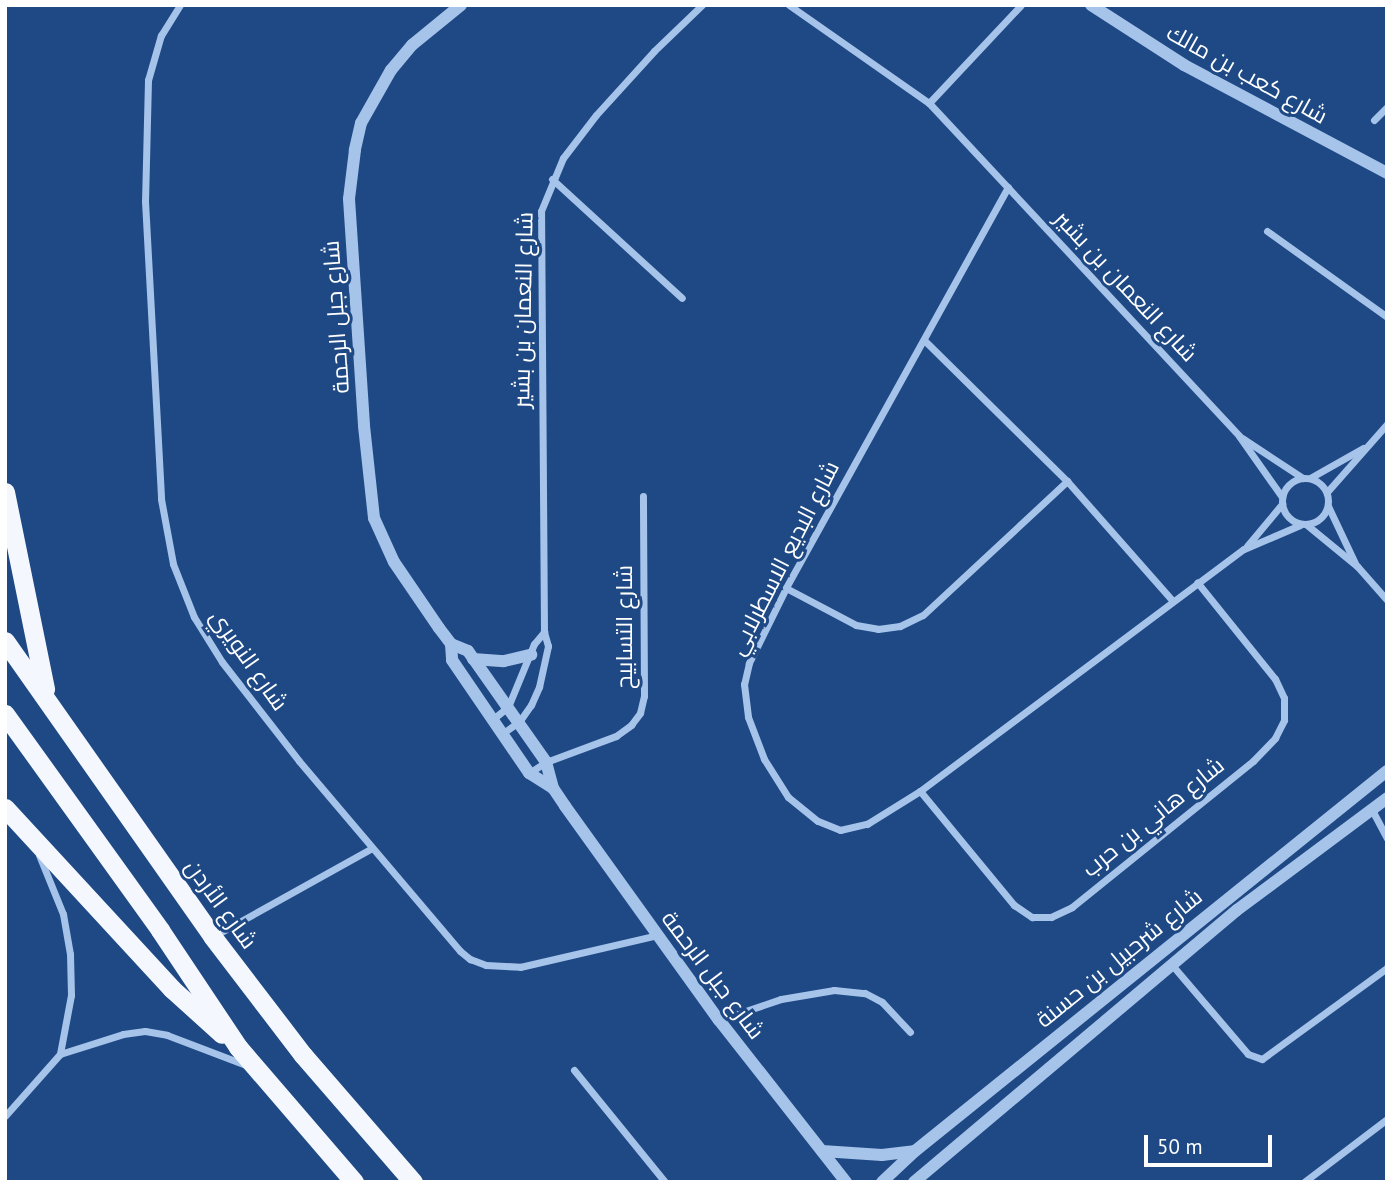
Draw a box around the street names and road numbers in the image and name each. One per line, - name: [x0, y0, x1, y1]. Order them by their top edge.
- street label: شارع كعب بن مالك: [1162, 18, 1332, 130]
- street label: شارع النعمان بن بشير: [1049, 205, 1203, 367]
- street label: شارع النعمان بن بشير: [507, 212, 539, 408]
- street label: شارع جبل الرحمة: [317, 240, 355, 394]
- street label: شارع البديع الاسطرلابي: [723, 456, 845, 660]
- street label: شارع التسابيح: [610, 565, 638, 689]
- street label: شارع النويري: [204, 604, 294, 716]
- street label: شارع هاني بن حرب: [1076, 751, 1230, 883]
- street label: شارع الأردن: [179, 854, 263, 954]
- street label: شارع شرحبيل بن حسنة: [1030, 883, 1208, 1033]
- street label: شارع جبل الرحمة: [656, 905, 770, 1045]

